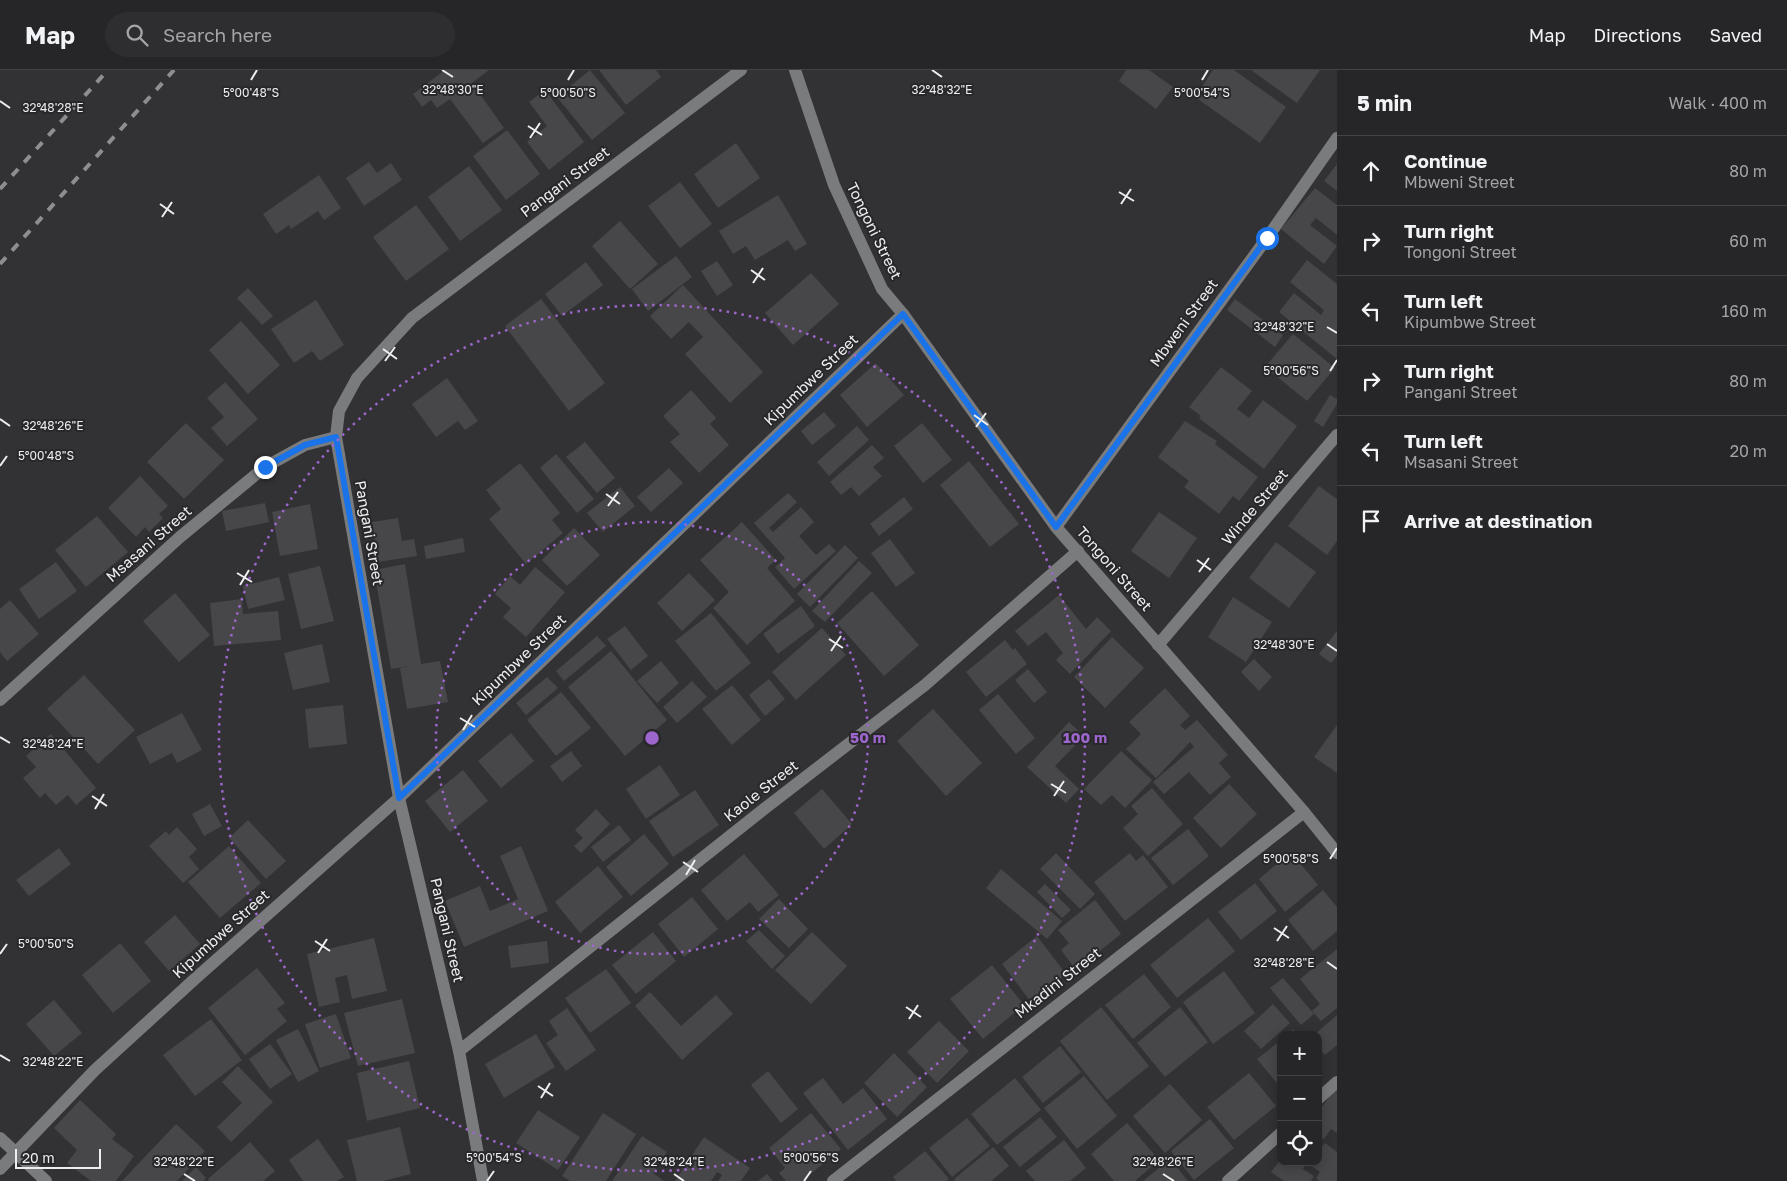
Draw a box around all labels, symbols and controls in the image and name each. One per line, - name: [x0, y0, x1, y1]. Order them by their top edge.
- search box: [105, 12, 455, 57]
- text: Map: [25, 20, 75, 49]
- icon: search: [123, 21, 151, 49]
- text: Search here: [163, 23, 272, 46]
- text: Map: [1529, 24, 1565, 46]
- text: Directions: [1593, 24, 1681, 46]
- text: Saved: [1709, 24, 1762, 46]
- text: 32°48'30"E: [422, 82, 484, 97]
- text: 32°48'32"E: [912, 82, 972, 97]
- text: 5°00'48"S: [223, 85, 279, 100]
- text: 5°00'50"S: [540, 85, 596, 100]
- text: 5°00'54"S: [1174, 85, 1230, 100]
- text: 5 min: [1357, 90, 1412, 116]
- text: Walk · 400 m: [1669, 93, 1767, 113]
- text: 32°48'28"E: [22, 100, 84, 115]
- street label: Pangani Street: [516, 142, 612, 220]
- text: Continue: [1404, 149, 1487, 172]
- icon: ahead: [1357, 157, 1385, 185]
- text: 80 m: [1729, 161, 1767, 181]
- text: Mbweni Street: [1404, 172, 1515, 192]
- street label: Tongoni Street: [844, 179, 906, 282]
- text: Turn right: [1404, 219, 1494, 242]
- route start: [1256, 227, 1279, 250]
- icon: right: [1357, 227, 1385, 255]
- text: 60 m: [1729, 231, 1767, 251]
- text: Tongoni Street: [1404, 242, 1517, 262]
- street label: Mbweni Street: [1145, 275, 1221, 370]
- text: Turn left: [1404, 289, 1483, 312]
- icon: left: [1357, 297, 1385, 325]
- text: 160 m: [1721, 301, 1767, 321]
- text: Kipumbwe Street: [1404, 312, 1536, 332]
- text: 32°48'32"E: [1254, 319, 1314, 334]
- street label: Kipumbwe Street: [759, 330, 861, 429]
- text: Turn right: [1404, 359, 1494, 382]
- text: 5°00'56"S: [1263, 363, 1319, 378]
- icon: right: [1357, 367, 1385, 395]
- text: 80 m: [1729, 371, 1767, 391]
- text: Pangani Street: [1404, 382, 1518, 402]
- text: 32°48'26"E: [22, 418, 84, 433]
- text: Turn left: [1404, 429, 1483, 452]
- icon: left: [1357, 437, 1385, 465]
- text: 20 m: [1730, 441, 1767, 461]
- text: 5°00'48"S: [18, 448, 74, 463]
- text: Msasani Street: [1404, 452, 1518, 472]
- route end: [254, 456, 277, 479]
- street label: Winde Street: [1217, 465, 1291, 548]
- street label: Pangani Street: [352, 479, 388, 587]
- street label: Msasani Street: [102, 501, 195, 585]
- icon: arrive: [1357, 507, 1385, 535]
- text: Arrive at destination: [1404, 509, 1592, 532]
- street label: Tongoni Street: [1073, 523, 1156, 614]
- street label: Kipumbwe Street: [467, 610, 569, 709]
- text: 32°48'30"E: [1253, 637, 1315, 652]
- text: 50 m: [850, 728, 886, 746]
- text: 100 m: [1063, 728, 1107, 746]
- centre of rings: [643, 729, 661, 747]
- text: 32°48'24"E: [22, 736, 84, 751]
- street label: Kaole Street: [720, 756, 801, 825]
- text: 5°00'58"S: [1263, 851, 1319, 866]
- street label: Pangani Street: [427, 876, 469, 984]
- street label: Kipumbwe Street: [168, 885, 272, 981]
- text: 5°00'50"S: [18, 936, 74, 951]
- street label: Mkadini Street: [1011, 943, 1104, 1021]
- text: 32°48'28"E: [1253, 955, 1315, 970]
- map controls: [1277, 1031, 1322, 1166]
- button: +: [1277, 1031, 1322, 1076]
- text: 32°48'22"E: [23, 1054, 83, 1069]
- button: −: [1277, 1076, 1322, 1121]
- button: locate: [1277, 1121, 1322, 1166]
- scale bar: [15, 1146, 101, 1169]
- text: 20 m: [22, 1149, 55, 1166]
- text: 5°00'54"S: [466, 1150, 522, 1165]
- text: 5°00'56"S: [783, 1150, 839, 1165]
- text: 32°48'22"E: [154, 1154, 214, 1169]
- text: 32°48'24"E: [643, 1154, 705, 1169]
- text: 32°48'26"E: [1132, 1154, 1194, 1169]

